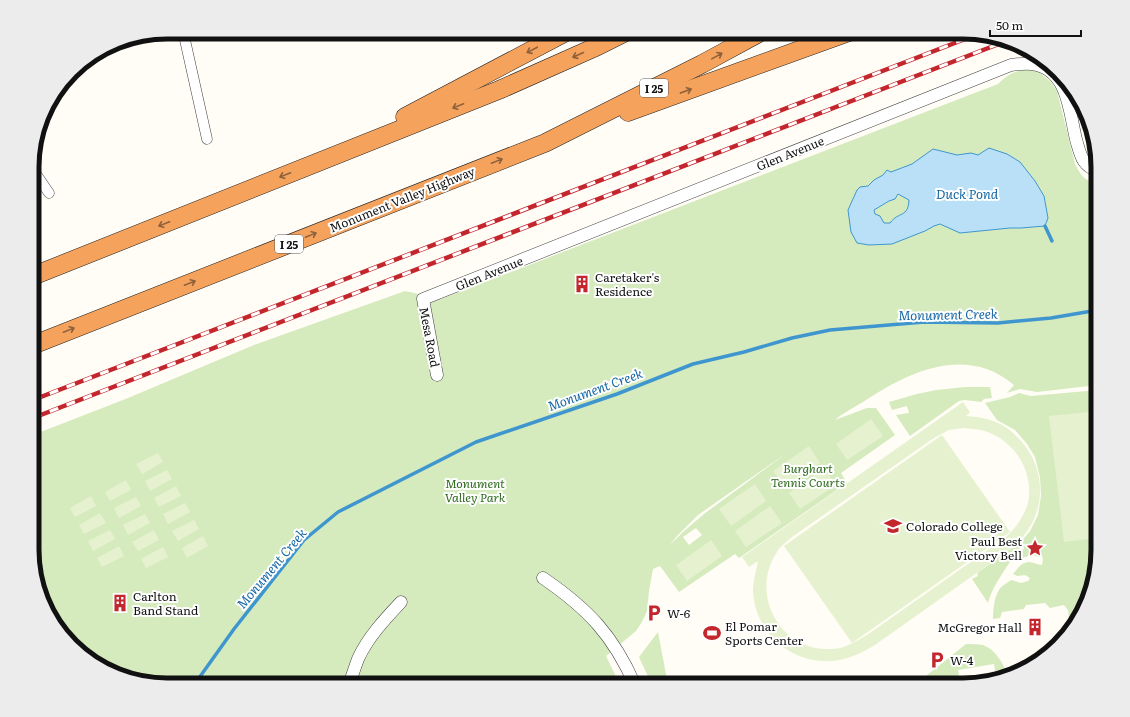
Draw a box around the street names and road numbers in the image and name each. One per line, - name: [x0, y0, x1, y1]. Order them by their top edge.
- road number: I 25: [640, 79, 668, 97]
- street label: Glen Avenue: [753, 131, 827, 175]
- street label: Monument Valley Highway: [327, 162, 477, 236]
- road number: I 25: [275, 235, 303, 253]
- street label: Glen Avenue: [452, 251, 526, 295]
- street label: Mesa Road: [415, 305, 445, 369]

